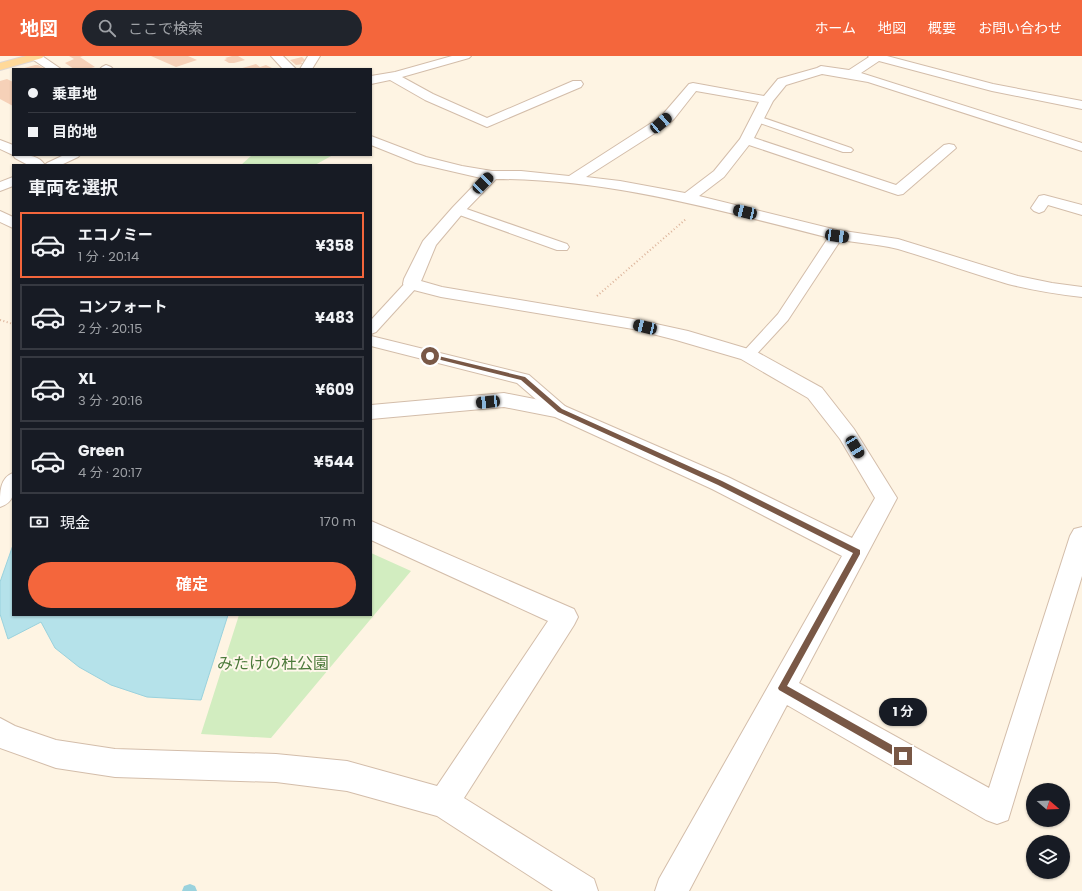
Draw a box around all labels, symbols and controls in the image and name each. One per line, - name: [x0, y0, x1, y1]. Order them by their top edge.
- search box: [82, 10, 362, 46]
- text: 地図: [20, 15, 58, 42]
- icon: search: [96, 17, 118, 39]
- text: ここで検索: [128, 18, 203, 39]
- text: ホーム: [814, 18, 856, 38]
- text: 地図: [878, 18, 906, 38]
- text: 概要: [928, 18, 956, 38]
- text: お問い合わせ: [978, 18, 1062, 38]
- text: 乗車地: [52, 83, 97, 104]
- car: [648, 111, 674, 135]
- text: 目的地: [52, 121, 97, 142]
- car: [470, 170, 496, 196]
- text: 車両を選択: [28, 175, 118, 200]
- car: [732, 203, 758, 221]
- text: エコノミー: [78, 224, 153, 245]
- icon: car: [30, 227, 66, 263]
- car: [824, 228, 850, 244]
- text: ¥358: [315, 235, 354, 256]
- text: 1 分 · 20:14: [78, 247, 139, 266]
- text: コンフォート: [78, 296, 168, 317]
- icon: car: [30, 299, 66, 335]
- text: ¥483: [315, 307, 354, 328]
- car: [632, 318, 658, 336]
- text: 2 分 · 20:15: [78, 319, 142, 338]
- route start: [421, 347, 439, 365]
- text: XL: [78, 368, 96, 389]
- icon: car: [30, 371, 66, 407]
- text: ¥609: [315, 379, 354, 400]
- text: 3 分 · 20:16: [78, 391, 143, 410]
- car: [475, 395, 501, 409]
- car: [844, 434, 866, 460]
- text: Green: [78, 440, 124, 461]
- icon: car: [30, 443, 66, 479]
- text: ¥544: [314, 451, 354, 472]
- text: 4 分 · 20:17: [78, 463, 142, 482]
- icon: cash: [28, 511, 50, 533]
- text: 現金: [60, 512, 90, 533]
- text: 170 m: [320, 512, 356, 531]
- button: 確定: [28, 562, 356, 608]
- park label: みたけの杜公園: [217, 652, 329, 675]
- callout: 1 分: [879, 698, 927, 726]
- text: 1 分: [893, 702, 913, 721]
- route end: [894, 747, 912, 765]
- north arrow: [1026, 783, 1070, 827]
- map controls: [1026, 783, 1070, 879]
- button: layers: [1026, 835, 1070, 879]

